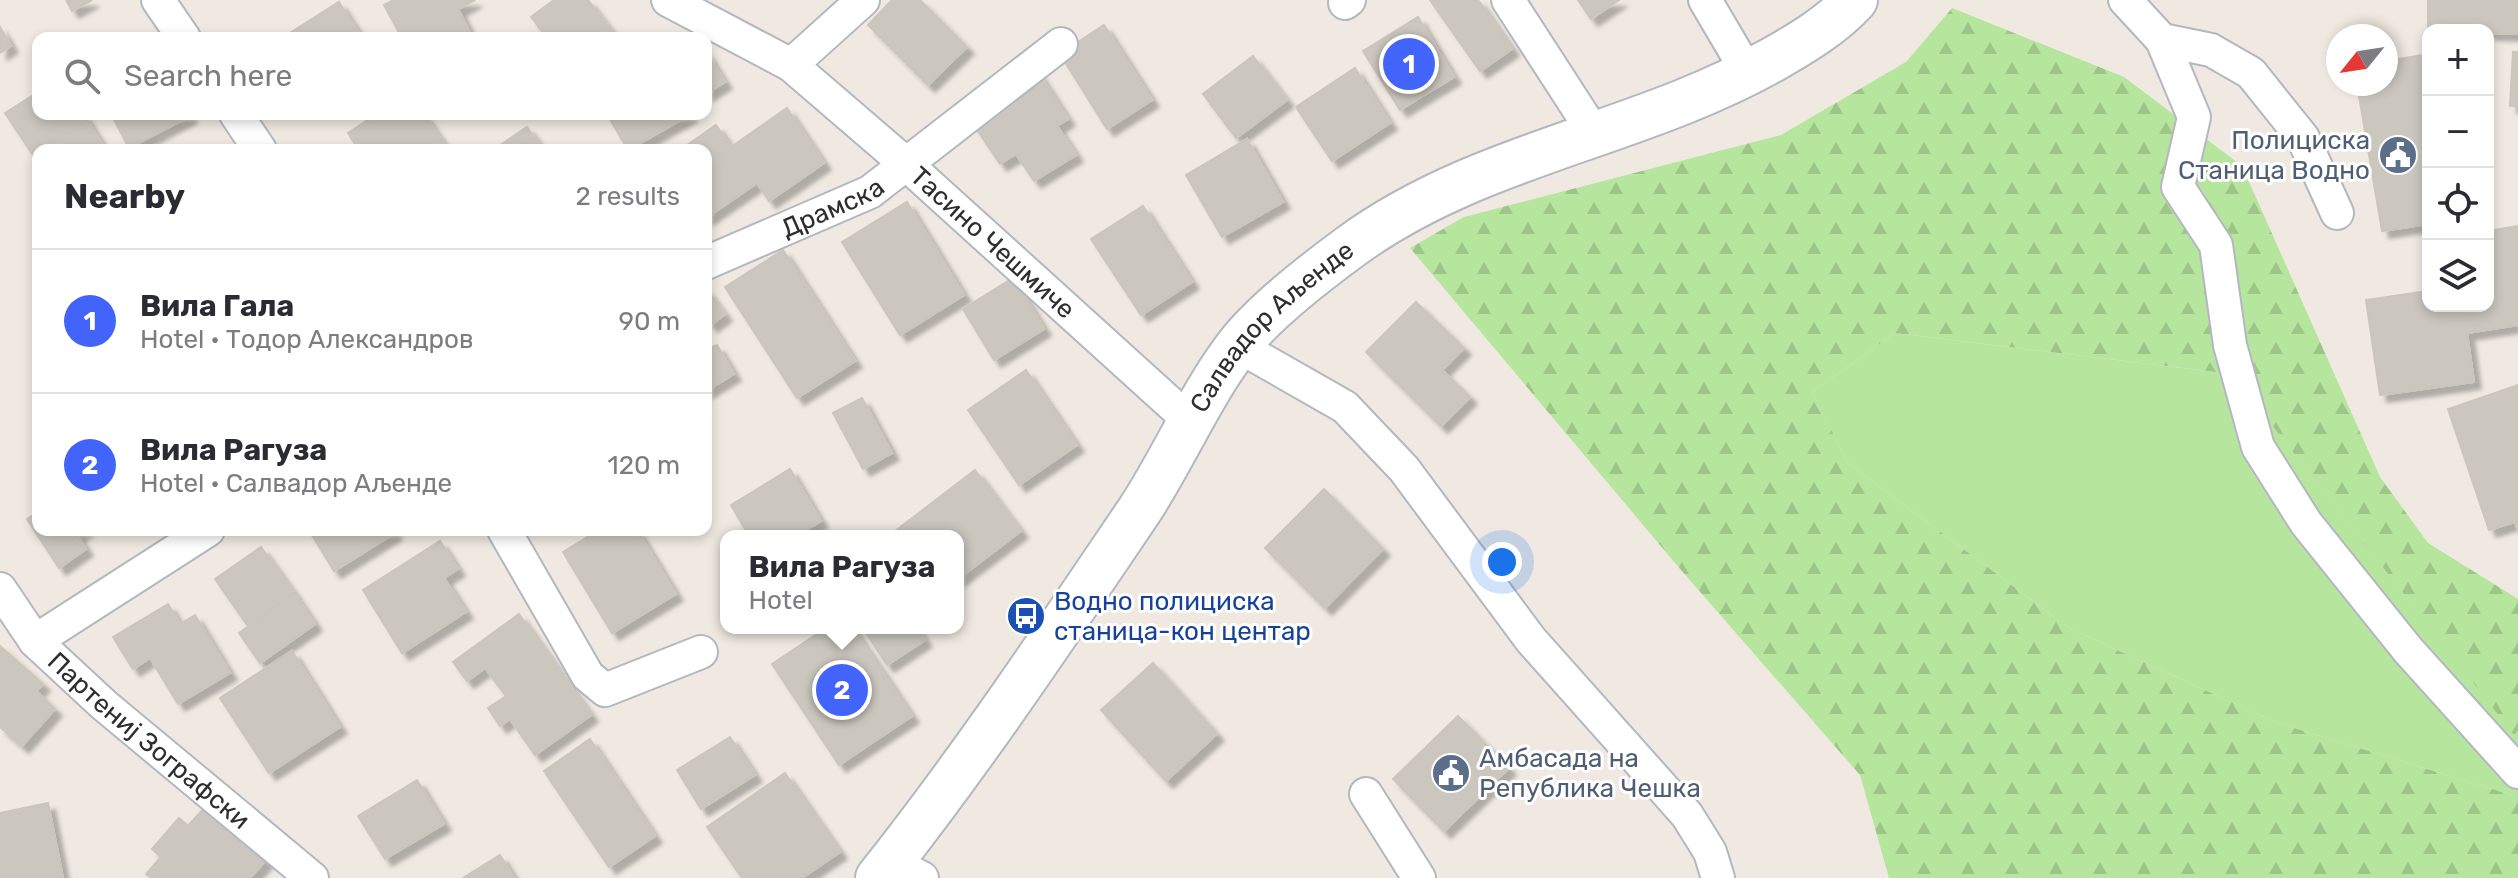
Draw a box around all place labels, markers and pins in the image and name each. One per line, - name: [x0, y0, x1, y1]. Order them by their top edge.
- pin: 1: [1383, 34, 1435, 94]
- place label: Полициска Станица Водно: [2178, 125, 2370, 186]
- public building icon: Полициска Станица Водно: [2377, 134, 2419, 176]
- place label: Водно полициска станица-кон центар: [1054, 586, 1311, 647]
- bus stop icon: Водно полициска станица-кон центар: [1005, 595, 1047, 637]
- pin: 2: [816, 660, 868, 720]
- place label: Амбасада на Република Чешка: [1479, 743, 1701, 804]
- public building icon: Амбасада на Република Чешка: [1430, 752, 1472, 794]

